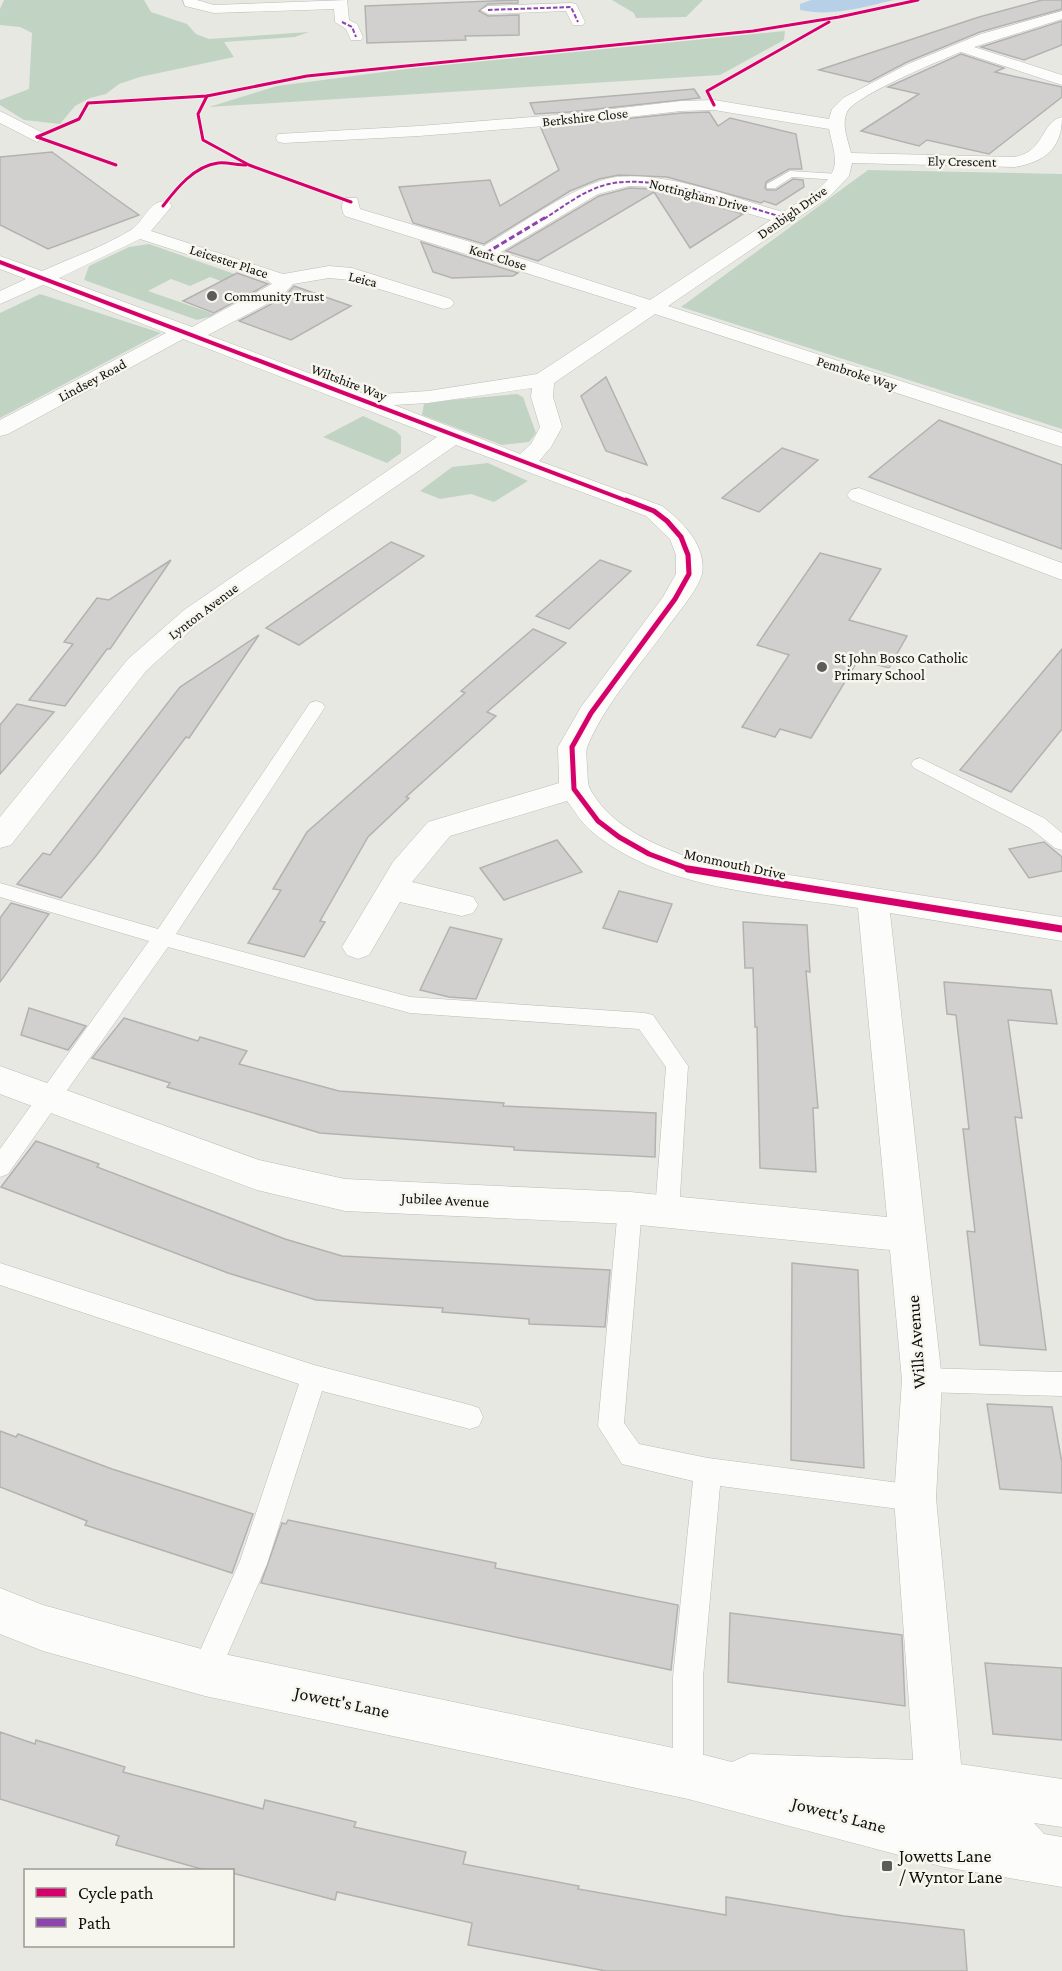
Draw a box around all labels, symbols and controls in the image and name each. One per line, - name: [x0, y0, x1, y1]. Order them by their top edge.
- street label: Berkshire Close: [541, 105, 629, 129]
- street label: Ely Crescent: [927, 152, 997, 170]
- street label: Nottingham Drive: [648, 175, 750, 215]
- street label: Denbigh Drive: [754, 182, 830, 242]
- street label: Leicester Place: [188, 241, 270, 281]
- street label: Kent Close: [467, 241, 529, 273]
- street label: Leica: [347, 268, 380, 290]
- place label: Community Trust: [224, 288, 324, 304]
- marker: Community Trust: [205, 289, 219, 303]
- street label: Pembroke Way: [815, 352, 900, 394]
- street label: Lindsey Road: [55, 355, 129, 405]
- street label: Wiltshire Way: [309, 360, 390, 404]
- street label: Lynton Avenue: [165, 579, 241, 643]
- place label: St John Bosco Catholic Primary School: [834, 650, 969, 684]
- marker: St John Bosco Catholic Primary School: [815, 660, 829, 674]
- street label: Monmouth Drive: [683, 845, 788, 883]
- street label: Jubilee Avenue: [398, 1190, 490, 1211]
- street label: Wills Avenue: [903, 1294, 929, 1390]
- street label: Jowett's Lane: [291, 1682, 391, 1722]
- street label: Jowett's Lane: [788, 1792, 888, 1837]
- place label: Jowetts Lane / Wyntor Lane: [897, 1846, 1003, 1887]
- marker: Jowetts Lane / Wyntor Lane: [880, 1859, 894, 1873]
- legend: [24, 1869, 234, 1947]
- text: Cycle path: [78, 1883, 154, 1903]
- text: Path: [78, 1913, 111, 1933]

